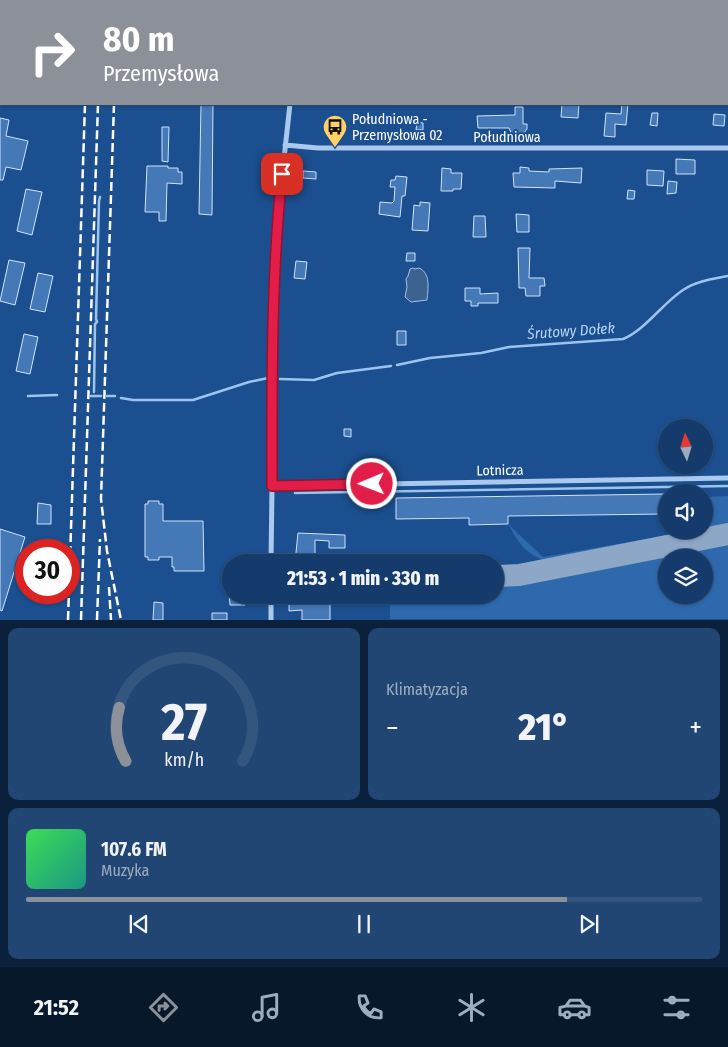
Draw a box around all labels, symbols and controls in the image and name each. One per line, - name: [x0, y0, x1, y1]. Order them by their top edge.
- text: 80 m: [103, 18, 175, 60]
- icon: right: [20, 20, 85, 85]
- text: Przemysłowa: [103, 60, 219, 87]
- place label: Południowa - Przemysłowa 02: [352, 111, 443, 144]
- bus stop icon: Południowa - Przemysłowa 02: [322, 114, 348, 148]
- street label: Południowa: [473, 129, 541, 146]
- pin: [261, 153, 303, 195]
- icon: arrive: [268, 160, 296, 188]
- water label: Śrutowy Dołek: [526, 319, 616, 343]
- north arrow: [658, 419, 712, 474]
- map controls: [658, 419, 713, 604]
- position arrow: [345, 457, 397, 509]
- street label: Lotnicza: [476, 462, 524, 479]
- button: sound: [658, 484, 713, 539]
- speed limit sign: 30: [15, 539, 80, 604]
- button: layers: [658, 549, 713, 604]
- text: 21:53 · 1 min · 330 m: [287, 567, 439, 590]
- text: Klimatyzacja: [386, 680, 468, 699]
- text: 27: [160, 691, 207, 754]
- text: 21°: [518, 704, 570, 750]
- text: −: [386, 711, 399, 744]
- text: +: [689, 711, 702, 744]
- text: km/h: [164, 749, 204, 771]
- text: 107.6 FM: [101, 838, 167, 861]
- text: Muzyka: [101, 861, 149, 880]
- icon: previous: [125, 910, 153, 938]
- icon: pause: [350, 910, 378, 938]
- icon: next: [575, 910, 603, 938]
- icon: directions: [146, 990, 181, 1025]
- icon: music: [249, 990, 284, 1025]
- icon: phone: [352, 990, 387, 1025]
- icon: climate: [454, 990, 489, 1025]
- icon: car: [557, 990, 592, 1025]
- icon: filters: [659, 990, 694, 1025]
- text: 21:52: [34, 994, 79, 1021]

